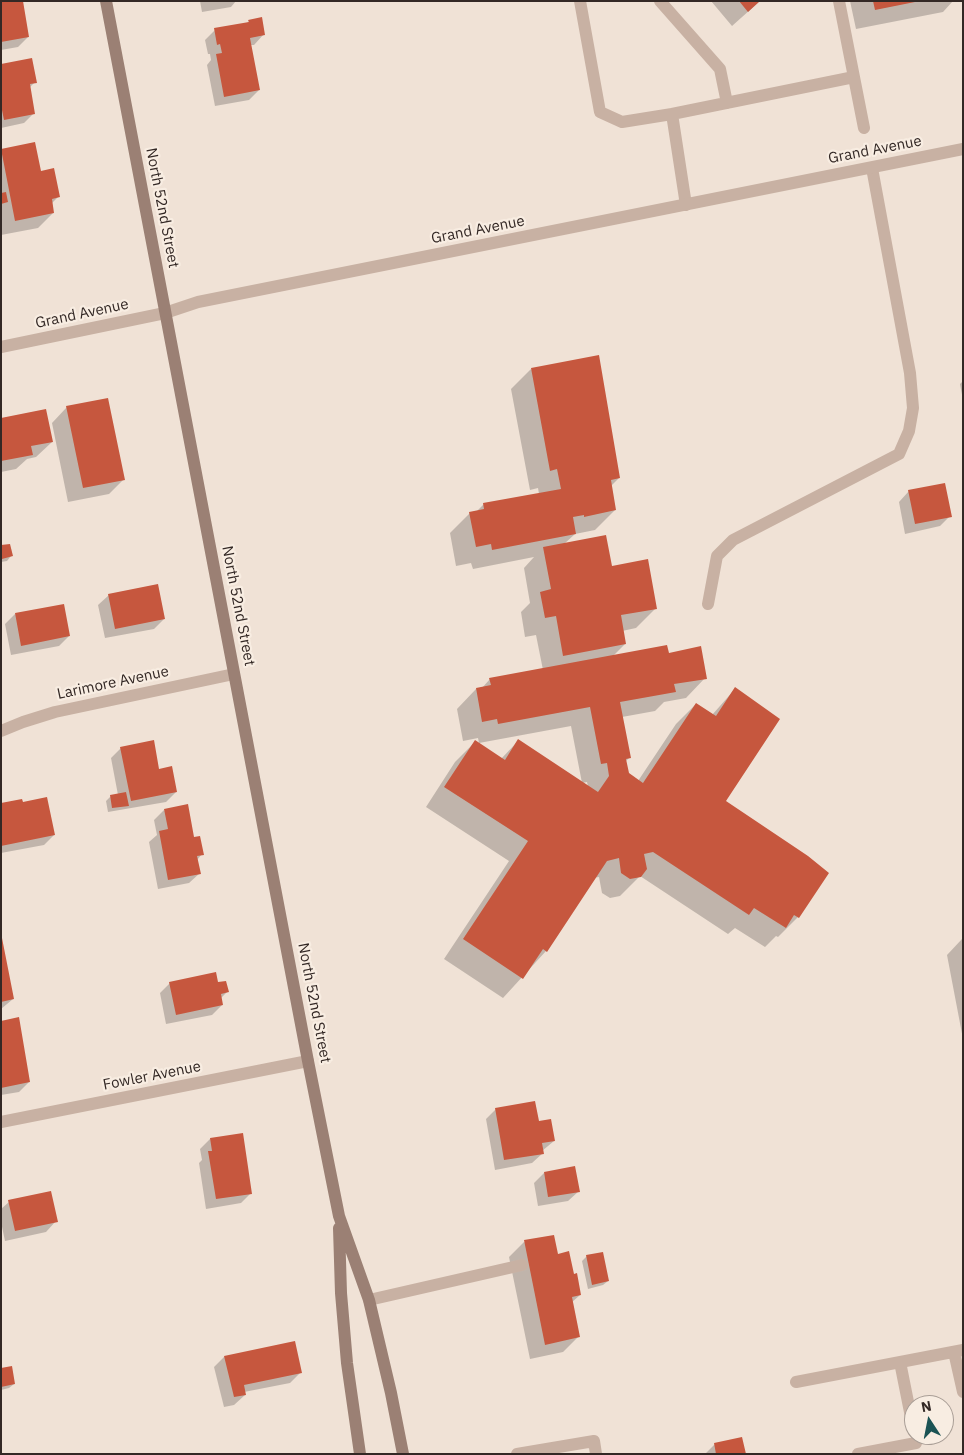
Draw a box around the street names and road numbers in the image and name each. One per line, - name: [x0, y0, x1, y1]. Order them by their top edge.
- street label: Grand Avenue: [827, 132, 923, 168]
- street label: North 52nd Street: [142, 147, 182, 269]
- street label: Grand Avenue: [430, 212, 526, 248]
- street label: Grand Avenue: [34, 295, 130, 333]
- street label: North 52nd Street: [218, 545, 258, 667]
- street label: Larimore Avenue: [56, 662, 170, 704]
- street label: North 52nd Street: [294, 942, 334, 1064]
- street label: Fowler Avenue: [102, 1058, 202, 1094]

